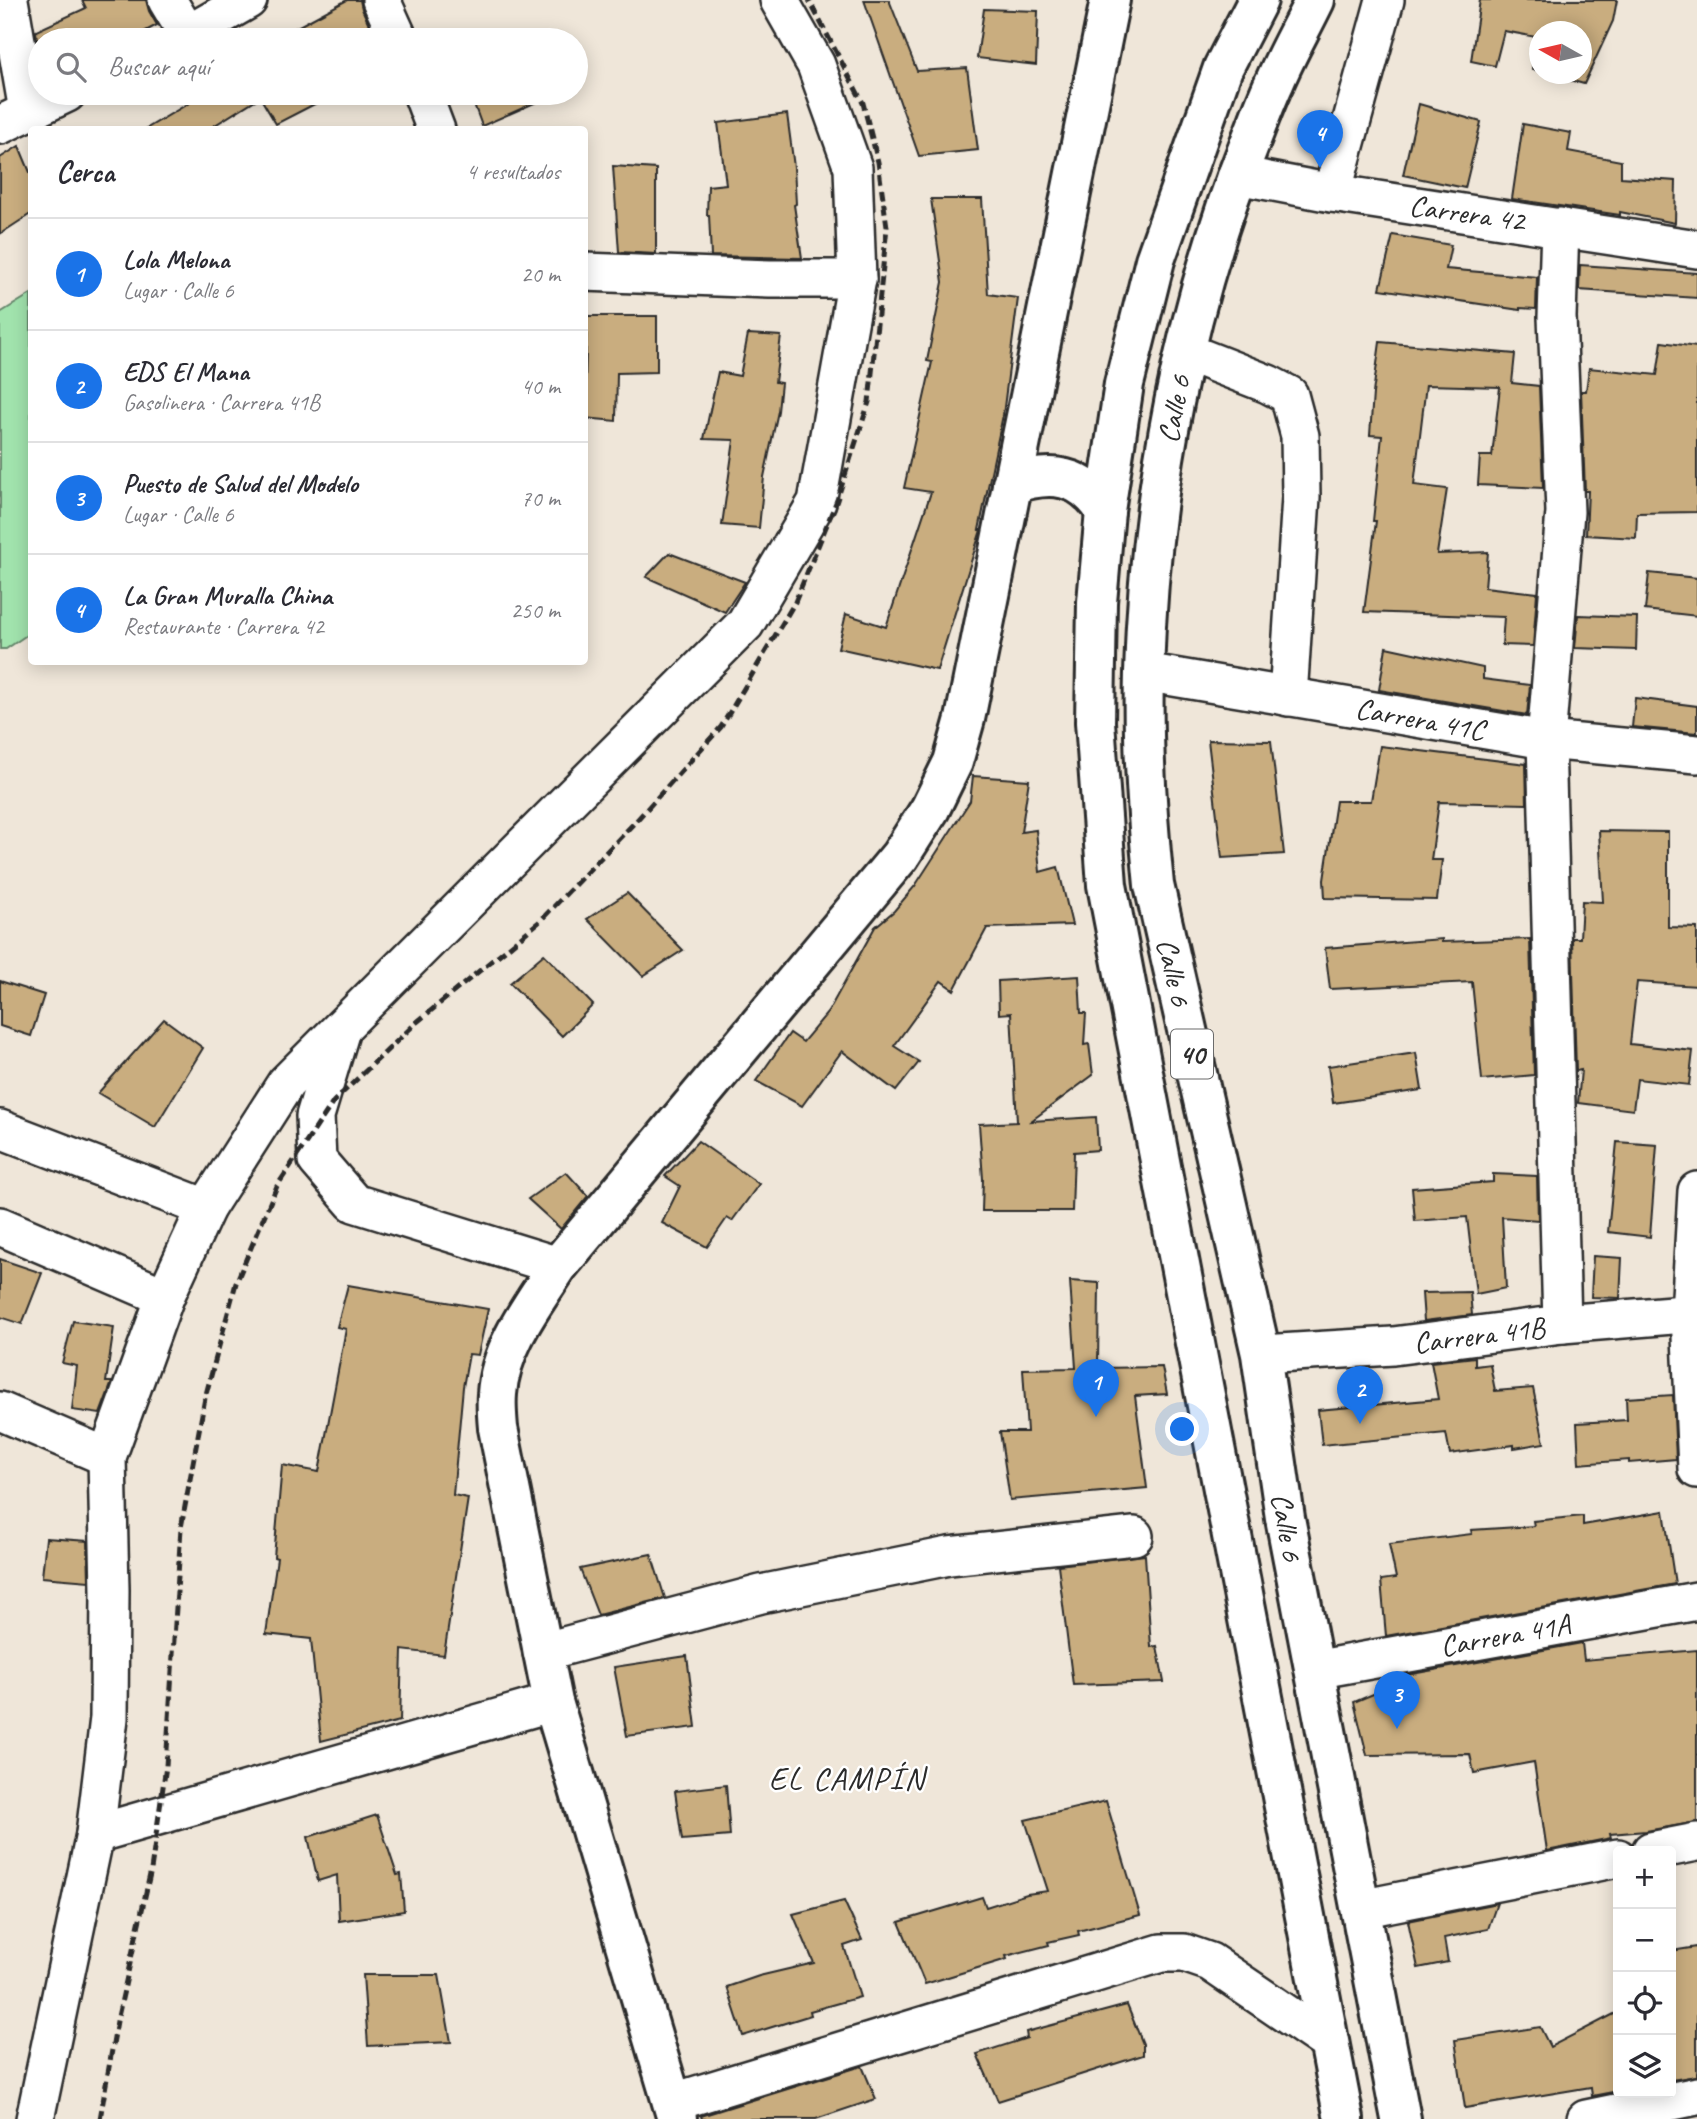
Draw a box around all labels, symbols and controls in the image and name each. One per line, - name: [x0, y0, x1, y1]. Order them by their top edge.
- north arrow: [1529, 21, 1592, 84]
- search box: [28, 28, 588, 105]
- icon: search: [52, 48, 90, 86]
- text: Buscar aquí: [108, 50, 210, 83]
- pin: 4: [1297, 110, 1343, 168]
- text: Cerca: [56, 153, 114, 191]
- text: 4 resultados: [466, 157, 560, 186]
- street label: Carrera 42: [1407, 186, 1530, 240]
- text: Lola Melona: [123, 243, 229, 276]
- text: 1: [74, 260, 84, 289]
- text: 20 m: [521, 260, 560, 289]
- text: Lugar · Calle 6: [123, 276, 234, 305]
- text: EDS El Mana: [123, 355, 249, 388]
- street label: Calle 6: [1149, 371, 1199, 446]
- text: 2: [74, 372, 84, 401]
- text: 40 m: [521, 372, 560, 401]
- text: Gasolinera · Carrera 41B: [123, 388, 320, 417]
- text: Puesto de Salud del Modelo: [123, 467, 358, 500]
- text: 3: [74, 484, 84, 513]
- text: 70 m: [521, 484, 560, 513]
- text: Lugar · Calle 6: [123, 500, 234, 529]
- text: La Gran Muralla China: [123, 579, 332, 612]
- text: 4: [74, 596, 84, 625]
- text: 250 m: [511, 596, 560, 625]
- text: Restaurante · Carrera 42: [123, 612, 324, 641]
- street label: Carrera 41C: [1353, 689, 1490, 750]
- street label: Calle 6: [1148, 935, 1200, 1011]
- road number: 40: [1171, 1030, 1213, 1078]
- street label: Carrera 41B: [1411, 1308, 1549, 1362]
- pin: 1: [1073, 1359, 1119, 1417]
- pin: 2: [1337, 1366, 1383, 1424]
- your location: [1165, 1412, 1199, 1446]
- street label: Calle 6: [1262, 1490, 1312, 1565]
- street label: Carrera 41A: [1437, 1605, 1575, 1665]
- pin: 3: [1374, 1671, 1420, 1729]
- district label: EL CAMPÍN: [769, 1758, 928, 1799]
- map controls: [1613, 1846, 1676, 2098]
- button: +: [1613, 1846, 1676, 1909]
- button: −: [1613, 1909, 1676, 1972]
- button: locate: [1613, 1972, 1676, 2035]
- button: layers: [1613, 2035, 1676, 2098]

